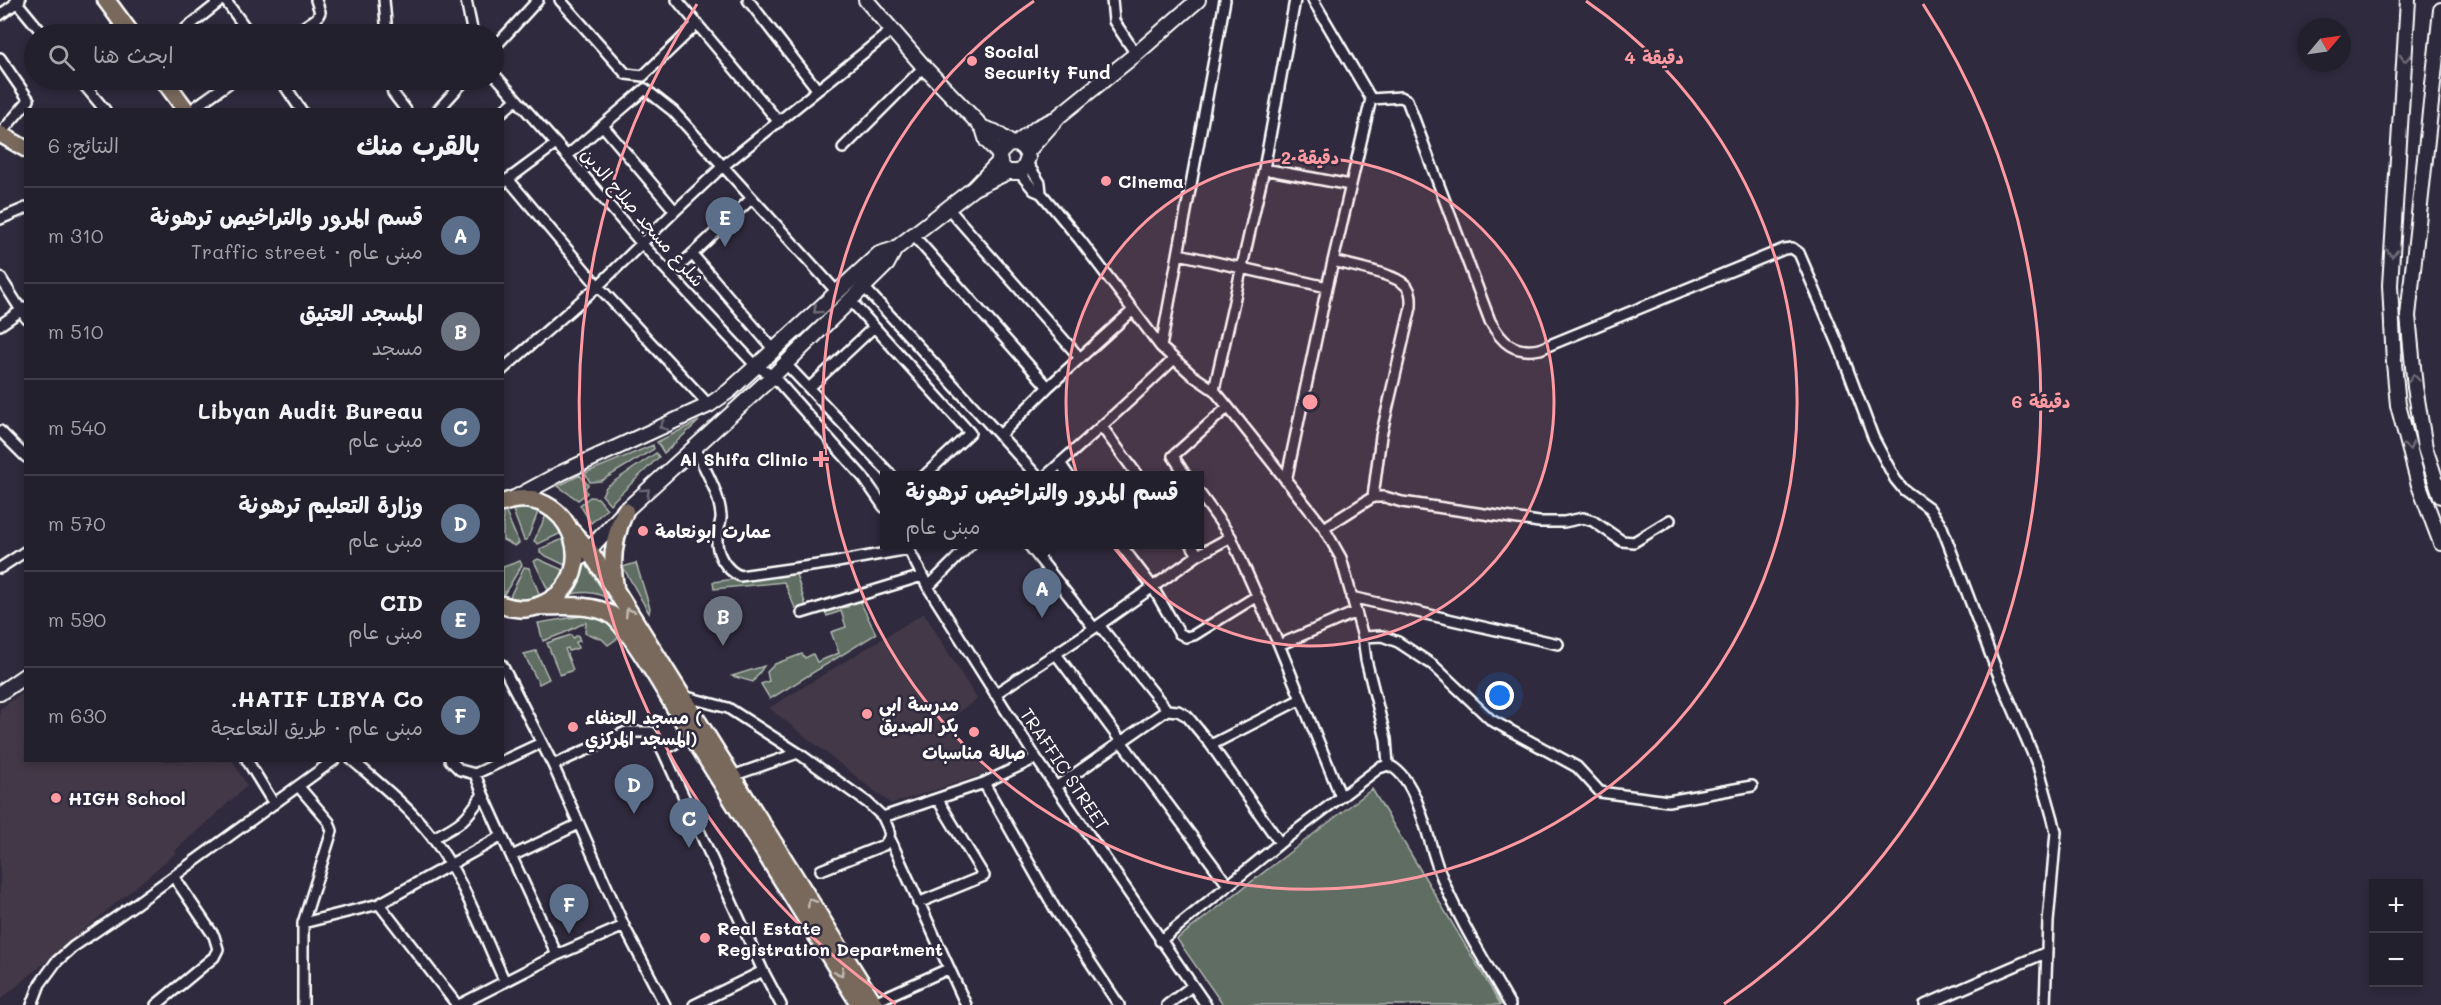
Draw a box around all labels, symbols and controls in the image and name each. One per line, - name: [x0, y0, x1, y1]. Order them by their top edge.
- north arrow: [2297, 18, 2351, 72]
- search box: [24, 24, 504, 90]
- place label: Social Security Fund: [984, 39, 1110, 84]
- text: ابحث هنا: [93, 40, 174, 69]
- icon: search: [45, 41, 78, 74]
- text: 4 دقيقة: [1624, 45, 1684, 69]
- marker: Social Security Fund: [965, 54, 979, 68]
- one-way arrow: [2398, 54, 2411, 63]
- text: بالقرب منك: [357, 128, 480, 162]
- text: النتائج: 6: [48, 132, 119, 158]
- street label: شلرع مسجد صلاح الدين: [575, 142, 710, 292]
- text: 2 دقيقة: [1281, 145, 1339, 169]
- place label: Cinema: [1118, 169, 1184, 193]
- marker: Cinema: [1099, 174, 1113, 188]
- pin: E: [706, 198, 744, 247]
- text: قسم المرور والتراخيص ترهونة: [150, 202, 423, 231]
- text: 310 m: [48, 222, 103, 248]
- text: A: [454, 222, 467, 248]
- text: مبنى عام · Traffic street: [191, 238, 423, 264]
- one-way arrow: [2386, 248, 2399, 258]
- text: المسجد العتيق: [300, 298, 423, 327]
- one-way arrow: [814, 303, 824, 314]
- text: 510 m: [48, 318, 103, 344]
- text: B: [454, 318, 467, 344]
- text: مسجد: [372, 334, 423, 360]
- one-way arrow: [2408, 373, 2421, 383]
- text: 6 دقيقة: [2012, 389, 2070, 413]
- centre of rings: [1300, 392, 1320, 412]
- text: Libyan Audit Bureau: [198, 396, 423, 425]
- text: 540 m: [48, 414, 106, 440]
- text: C: [453, 414, 468, 440]
- one-way arrow: [659, 419, 670, 431]
- text: مبنى عام: [348, 426, 423, 452]
- one-way arrow: [2401, 441, 2414, 451]
- place label: Al Shifa Clinic: [680, 447, 808, 471]
- marker: Al Shifa Clinic: [812, 450, 830, 468]
- popup: [880, 471, 1204, 549]
- text: قسم المرور والتراخيص ترهونة: [906, 477, 1179, 506]
- one-way arrow: [639, 488, 650, 499]
- text: وزارة التعليم ترهونة: [239, 490, 423, 519]
- text: 570 m: [48, 510, 105, 536]
- text: D: [453, 510, 468, 536]
- text: مبنى عام: [906, 513, 980, 539]
- place label: عمارت ابونعامة: [655, 519, 772, 543]
- marker: عمارت ابونعامة: [636, 524, 650, 538]
- text: مبنى عام: [348, 526, 423, 552]
- pin: A: [1022, 568, 1062, 618]
- text: CID: [380, 588, 423, 617]
- pin: B: [704, 596, 742, 646]
- text: 590 m: [48, 606, 106, 632]
- text: E: [454, 606, 467, 632]
- one-way arrow: [625, 608, 637, 618]
- text: مبنى عام: [348, 618, 423, 644]
- your location: [1485, 681, 1514, 710]
- text: HATIF LIBYA Co.: [231, 684, 423, 713]
- place label: مدرسة ابي بكر الصديق: [879, 692, 959, 737]
- text: 630 m: [48, 702, 107, 728]
- text: F: [454, 702, 467, 728]
- street label: TRAFFIC STREET: [1015, 703, 1115, 835]
- place label: مسجد الحنفاء ( المسجد المركزي): [585, 705, 702, 753]
- marker: مدرسة ابي بكر الصديق: [860, 707, 874, 721]
- text: مبنى عام · طريق النعاعجة: [211, 714, 423, 740]
- marker: مسجد الحنفاء ( المسجد المركزي): [566, 720, 580, 734]
- marker: صالة مناسبات: [967, 725, 981, 739]
- place label: صالة مناسبات: [922, 740, 1026, 764]
- pin: D: [614, 764, 654, 814]
- place label: HIGH School: [68, 786, 186, 810]
- marker: HIGH School: [49, 791, 63, 805]
- pin: C: [670, 798, 708, 848]
- map controls: [2369, 879, 2423, 987]
- button: +: [2369, 879, 2423, 933]
- pin: F: [550, 884, 588, 934]
- one-way arrow: [808, 897, 819, 908]
- place label: Real Estate Registration Department: [717, 916, 943, 961]
- marker: Real Estate Registration Department: [698, 931, 712, 945]
- button: −: [2369, 933, 2423, 987]
- one-way arrow: [833, 966, 844, 977]

